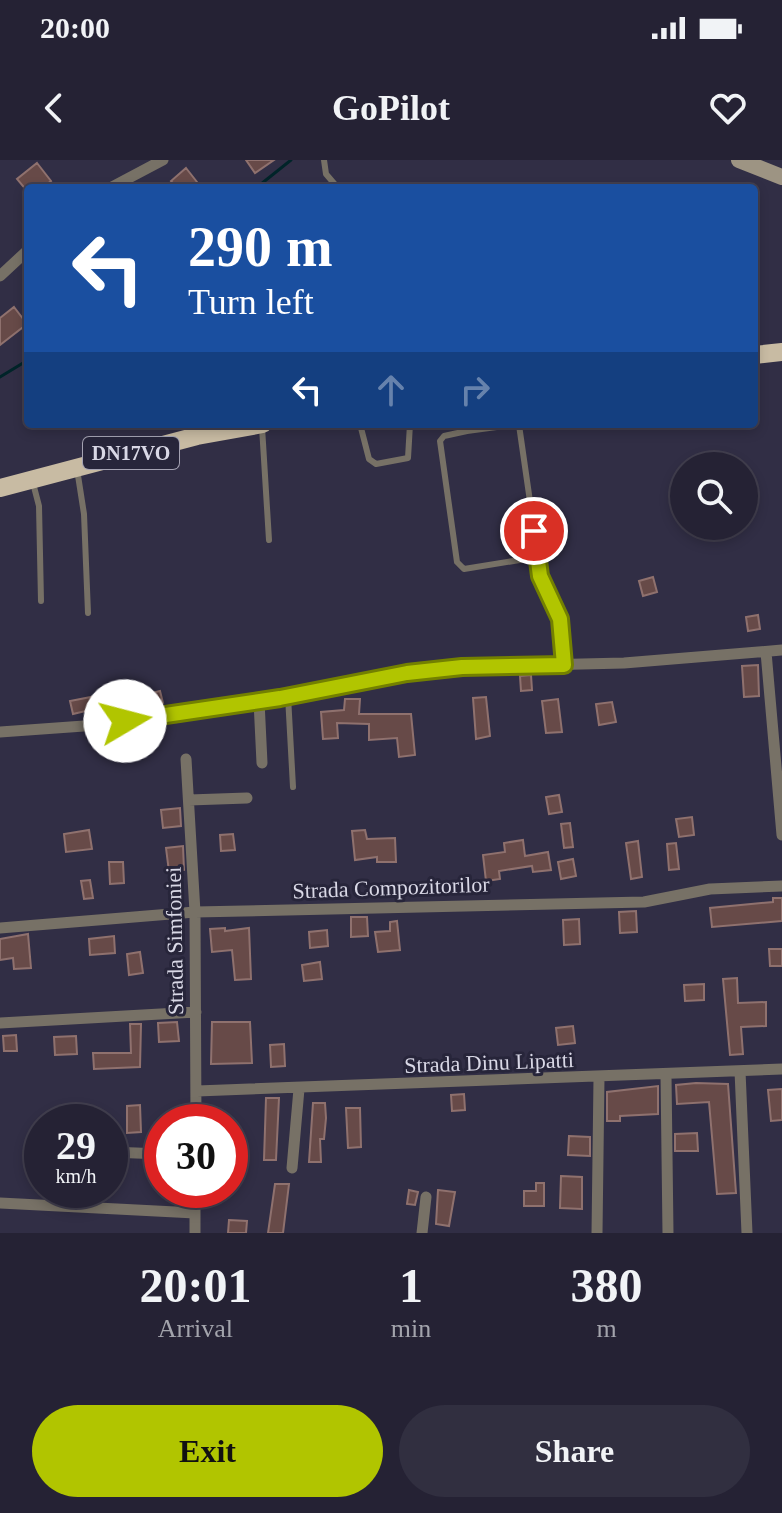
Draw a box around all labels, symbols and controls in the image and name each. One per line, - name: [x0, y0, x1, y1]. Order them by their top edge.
- text: 20:00: [40, 11, 110, 44]
- icon: back: [32, 86, 76, 130]
- icon: heart: [706, 86, 750, 130]
- text: GoPilot: [332, 88, 450, 128]
- icon: left: [56, 216, 160, 320]
- text: 290 m: [188, 216, 333, 278]
- text: Turn left: [188, 282, 314, 322]
- icon: left: [285, 368, 329, 412]
- icon: ahead: [369, 368, 413, 412]
- icon: right: [453, 368, 497, 412]
- road number: DN17VO: [83, 437, 179, 469]
- map controls: [670, 452, 758, 540]
- button: search: [670, 452, 758, 540]
- pin: [500, 497, 568, 565]
- icon: arrive: [512, 509, 556, 553]
- position arrow: [83, 679, 167, 763]
- street label: Strada Simfoniei: [161, 867, 188, 1015]
- street label: Strada Compozitorilor: [292, 872, 491, 903]
- street label: Strada Dinu Lipatti: [404, 1047, 574, 1078]
- speed limit sign: 30: [144, 1104, 248, 1208]
- text: 29: [56, 1123, 96, 1168]
- text: km/h: [55, 1165, 97, 1187]
- text: 20:01: [139, 1259, 251, 1312]
- text: 1: [399, 1259, 423, 1312]
- text: 380: [571, 1259, 643, 1312]
- text: Arrival: [158, 1314, 233, 1343]
- text: min: [391, 1314, 431, 1343]
- text: m: [596, 1314, 617, 1343]
- button: Exit: [32, 1405, 383, 1497]
- button: Share: [399, 1405, 750, 1497]

